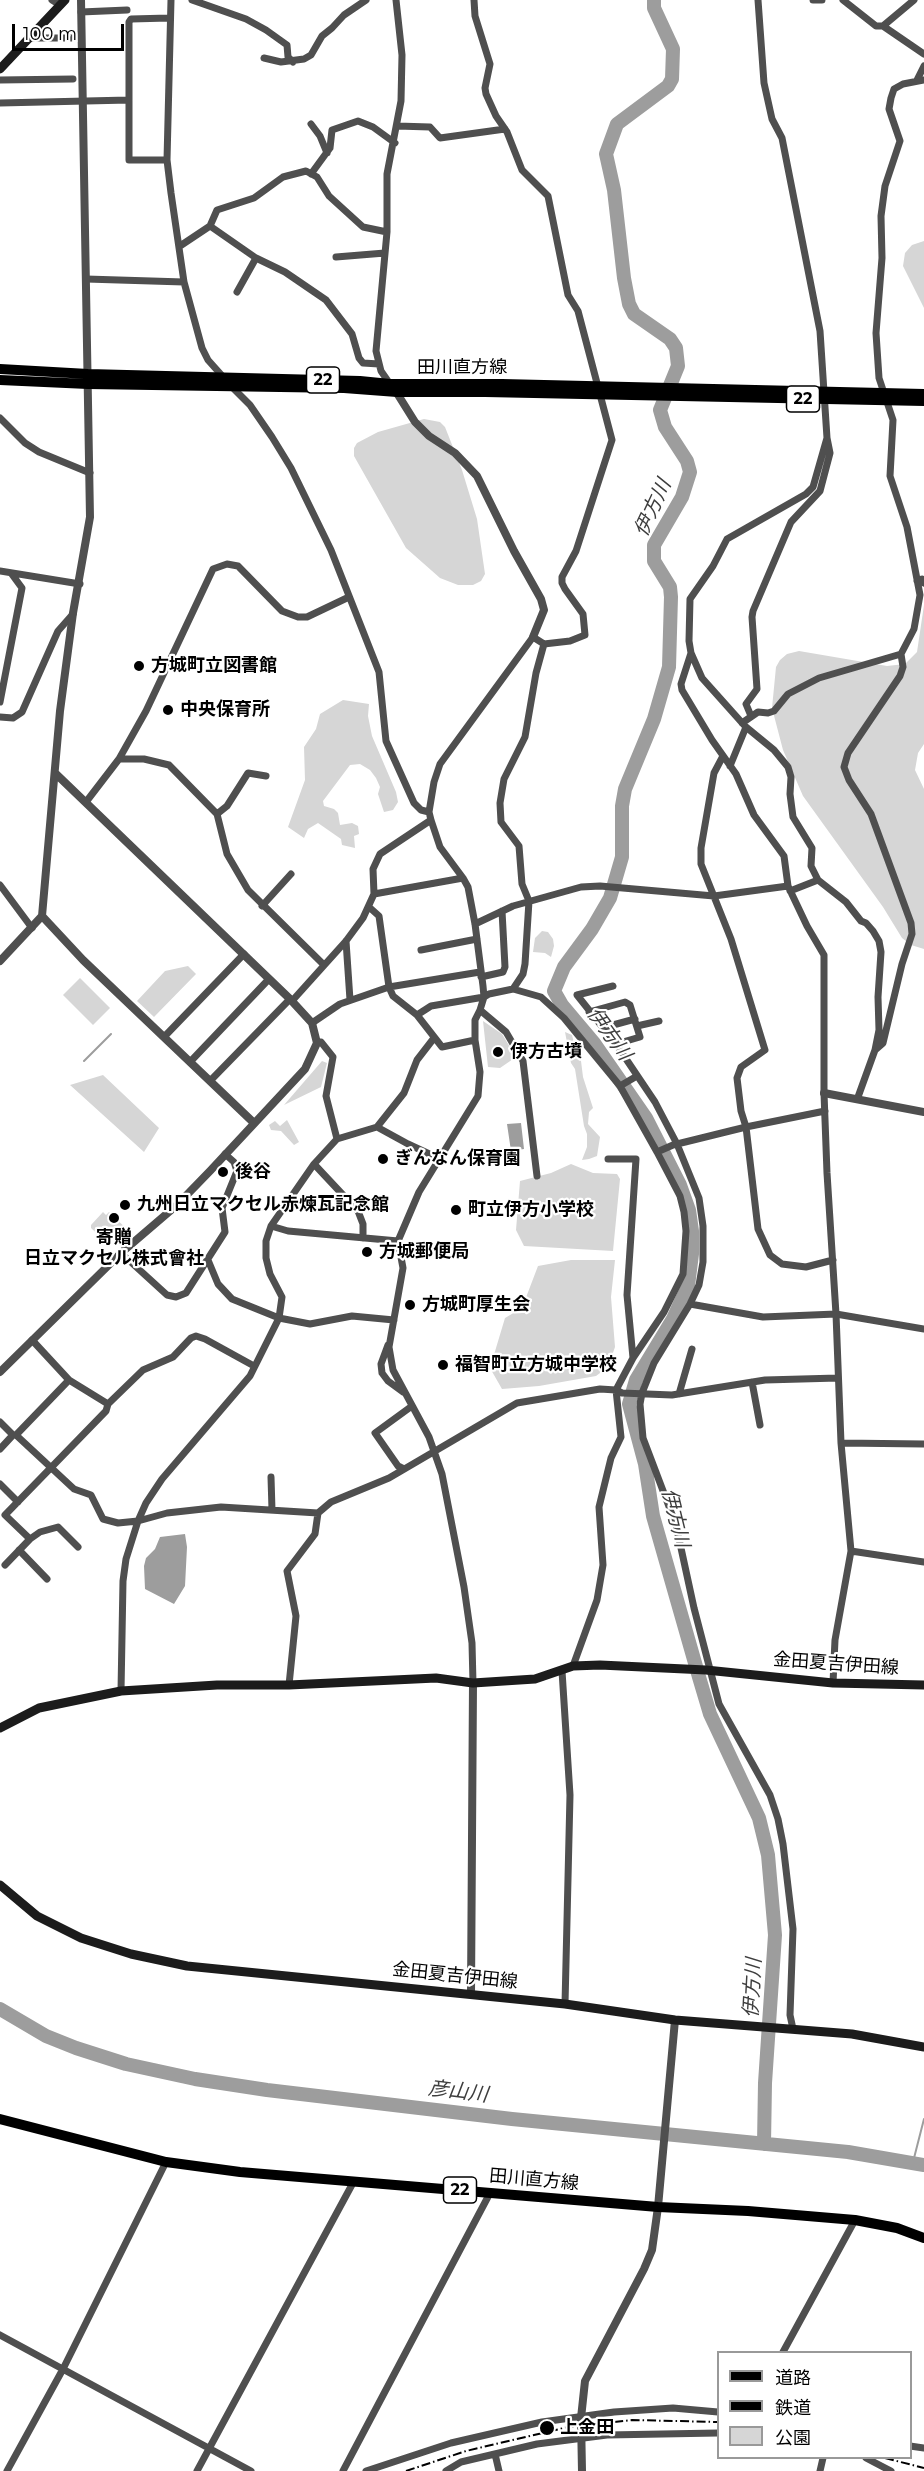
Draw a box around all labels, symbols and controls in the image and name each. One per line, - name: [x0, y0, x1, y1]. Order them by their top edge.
- scale bar: [15, 12, 128, 50]
- text: 100 m: [23, 23, 77, 45]
- street label: 田川直方線: [417, 357, 507, 379]
- road number: 22: [306, 367, 340, 393]
- road number: 22: [786, 386, 820, 412]
- water label: 伊方川: [629, 476, 677, 540]
- place label: 方城町立図書館: [151, 655, 277, 677]
- marker: 方城町立図書館: [132, 659, 146, 673]
- place label: 中央保育所: [180, 699, 270, 721]
- marker: 中央保育所: [161, 703, 175, 717]
- water label: 伊方川: [582, 1003, 636, 1065]
- place label: 伊方古墳: [510, 1041, 582, 1063]
- marker: 伊方古墳: [491, 1045, 505, 1059]
- place label: ぎんなん保育園: [395, 1148, 521, 1170]
- marker: ぎんなん保育園: [376, 1152, 390, 1166]
- place label: 後谷: [235, 1161, 271, 1183]
- marker: 後谷: [216, 1165, 230, 1179]
- place label: 九州日立マクセル赤煉瓦記念館: [137, 1194, 389, 1216]
- marker: 九州日立マクセル赤煉瓦記念館: [118, 1198, 132, 1212]
- place label: 町立伊方小学校: [468, 1199, 594, 1221]
- marker: 町立伊方小学校: [449, 1203, 463, 1217]
- marker: 寄贈 日立マクセル株式會社: [107, 1211, 121, 1225]
- place label: 寄贈 日立マクセル株式會社: [24, 1227, 204, 1270]
- place label: 方城郵便局: [379, 1241, 469, 1263]
- marker: 方城郵便局: [360, 1245, 374, 1259]
- place label: 方城町厚生会: [422, 1294, 530, 1316]
- marker: 方城町厚生会: [403, 1298, 417, 1312]
- place label: 福智町立方城中学校: [455, 1354, 617, 1376]
- marker: 福智町立方城中学校: [436, 1358, 450, 1372]
- water label: 伊方川: [656, 1486, 694, 1550]
- street label: 金田夏吉伊田線: [772, 1649, 900, 1679]
- water label: 伊方川: [739, 1957, 767, 2019]
- street label: 金田夏吉伊田線: [391, 1959, 519, 1993]
- water label: 彦山川: [427, 2076, 489, 2108]
- street label: 田川直方線: [488, 2165, 580, 2195]
- road number: 22: [444, 2177, 476, 2203]
- legend: [717, 2351, 912, 2459]
- text: 道路: [775, 2367, 811, 2389]
- text: 鉄道: [775, 2397, 811, 2419]
- place label: 上金田: [560, 2417, 614, 2439]
- marker: 上金田: [538, 2419, 556, 2437]
- text: 公園: [775, 2427, 811, 2449]

